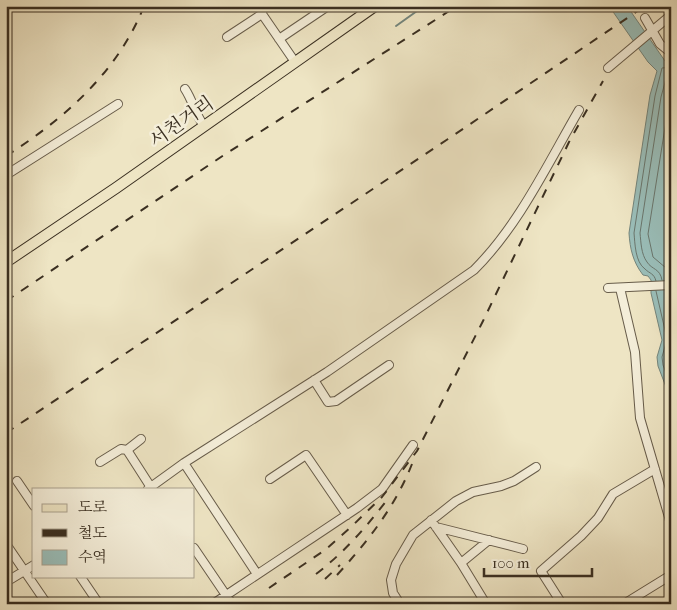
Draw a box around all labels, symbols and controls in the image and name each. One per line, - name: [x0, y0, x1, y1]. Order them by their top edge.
- street label: 서천거리: [145, 92, 218, 152]
- legend: [32, 488, 195, 578]
- text: 도로: [78, 498, 107, 516]
- text: 철도: [78, 524, 107, 542]
- scale bar: [484, 545, 592, 577]
- text: 수역: [78, 548, 107, 566]
- text: 100 m: [492, 554, 530, 572]

